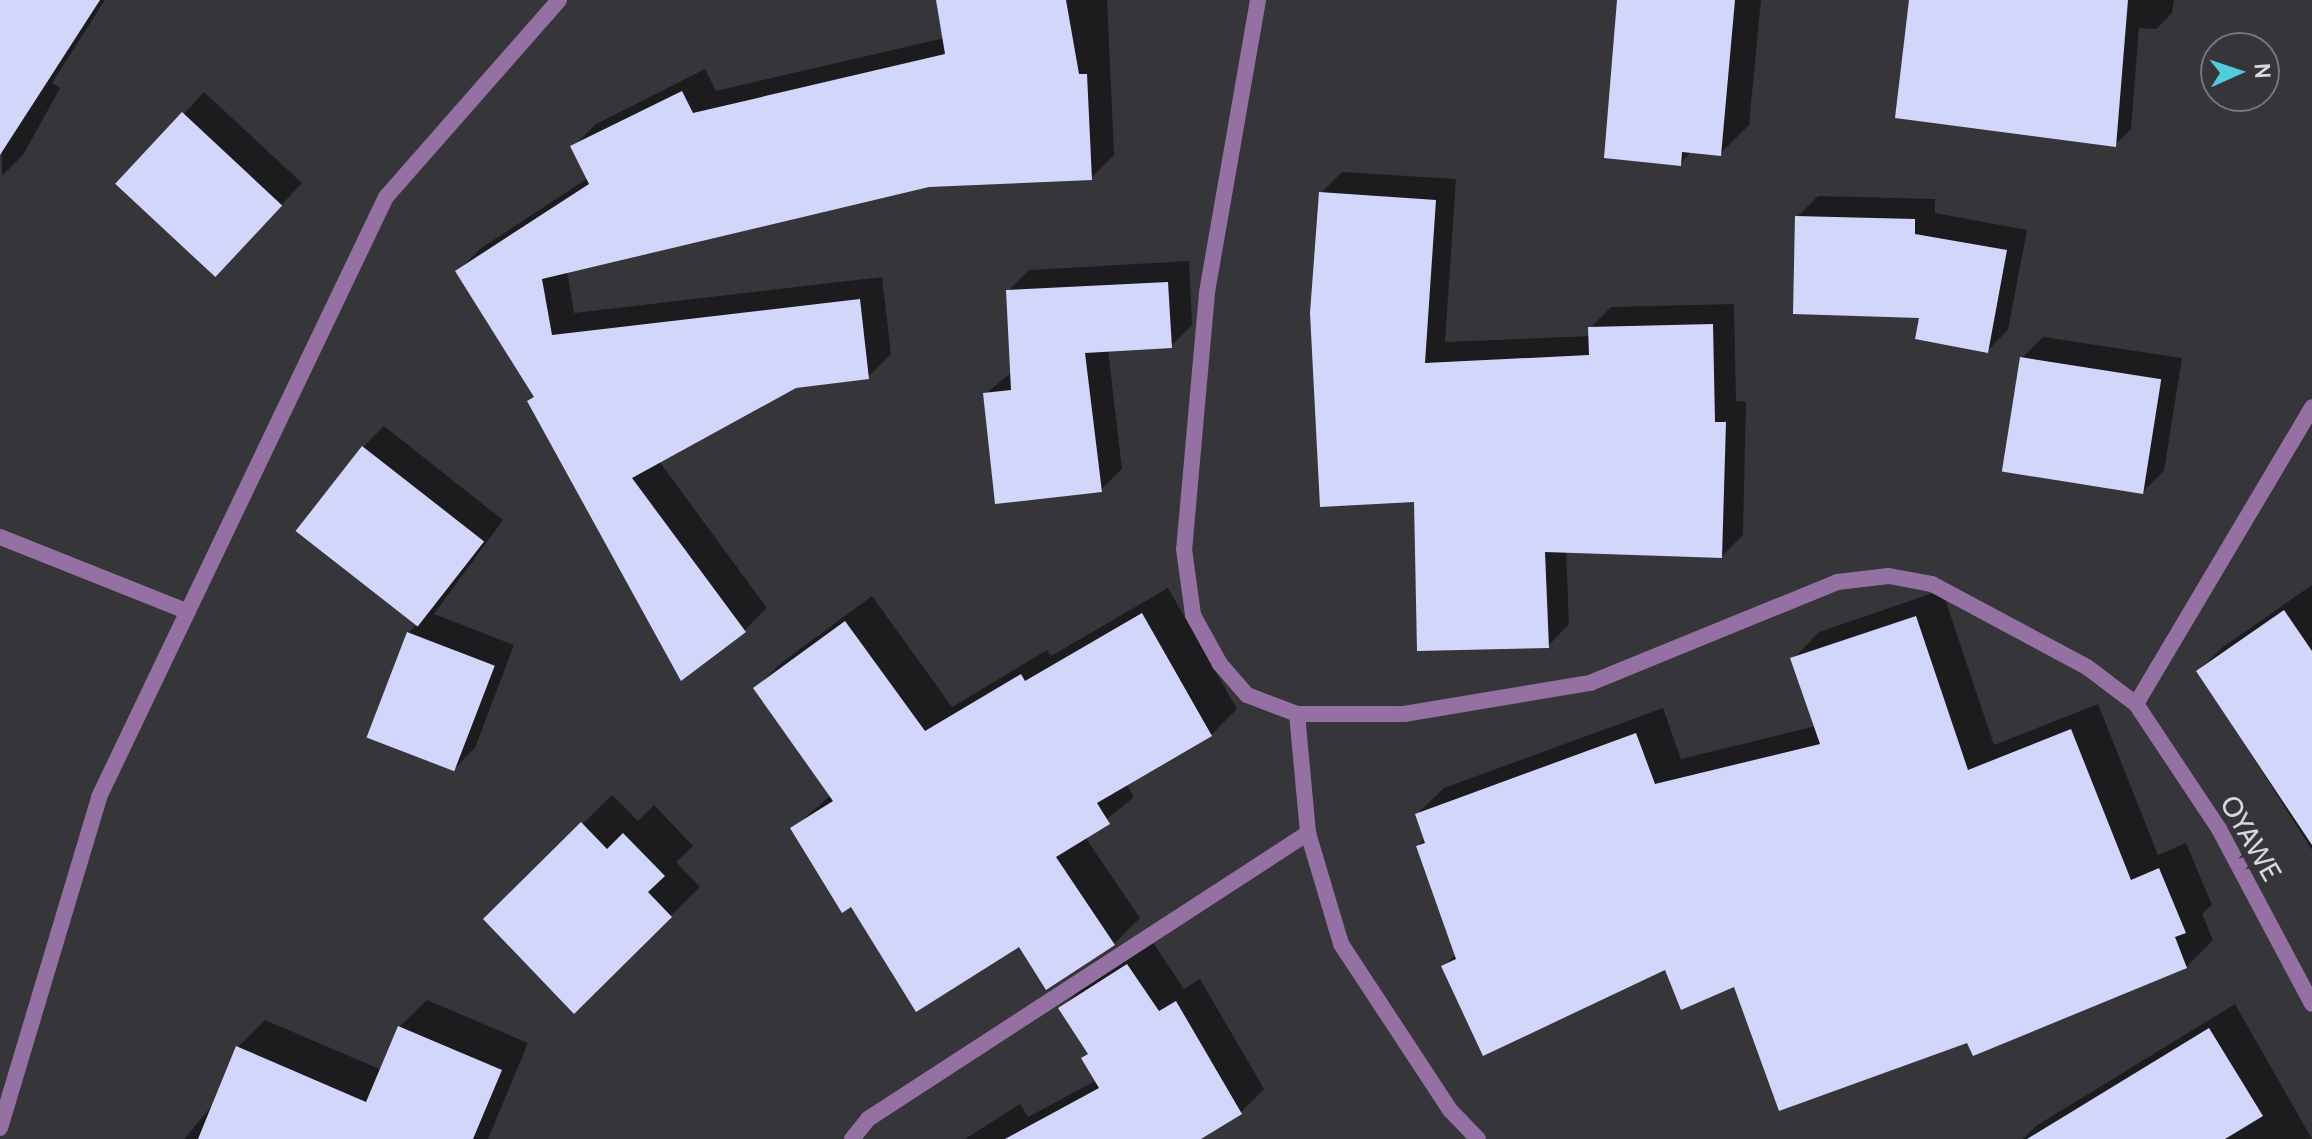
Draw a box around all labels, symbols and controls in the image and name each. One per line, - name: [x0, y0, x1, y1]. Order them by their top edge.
- north arrow: [2200, 32, 2280, 112]
- text: N: [2249, 62, 2276, 79]
- street label: OYAWE: [2213, 789, 2289, 887]

